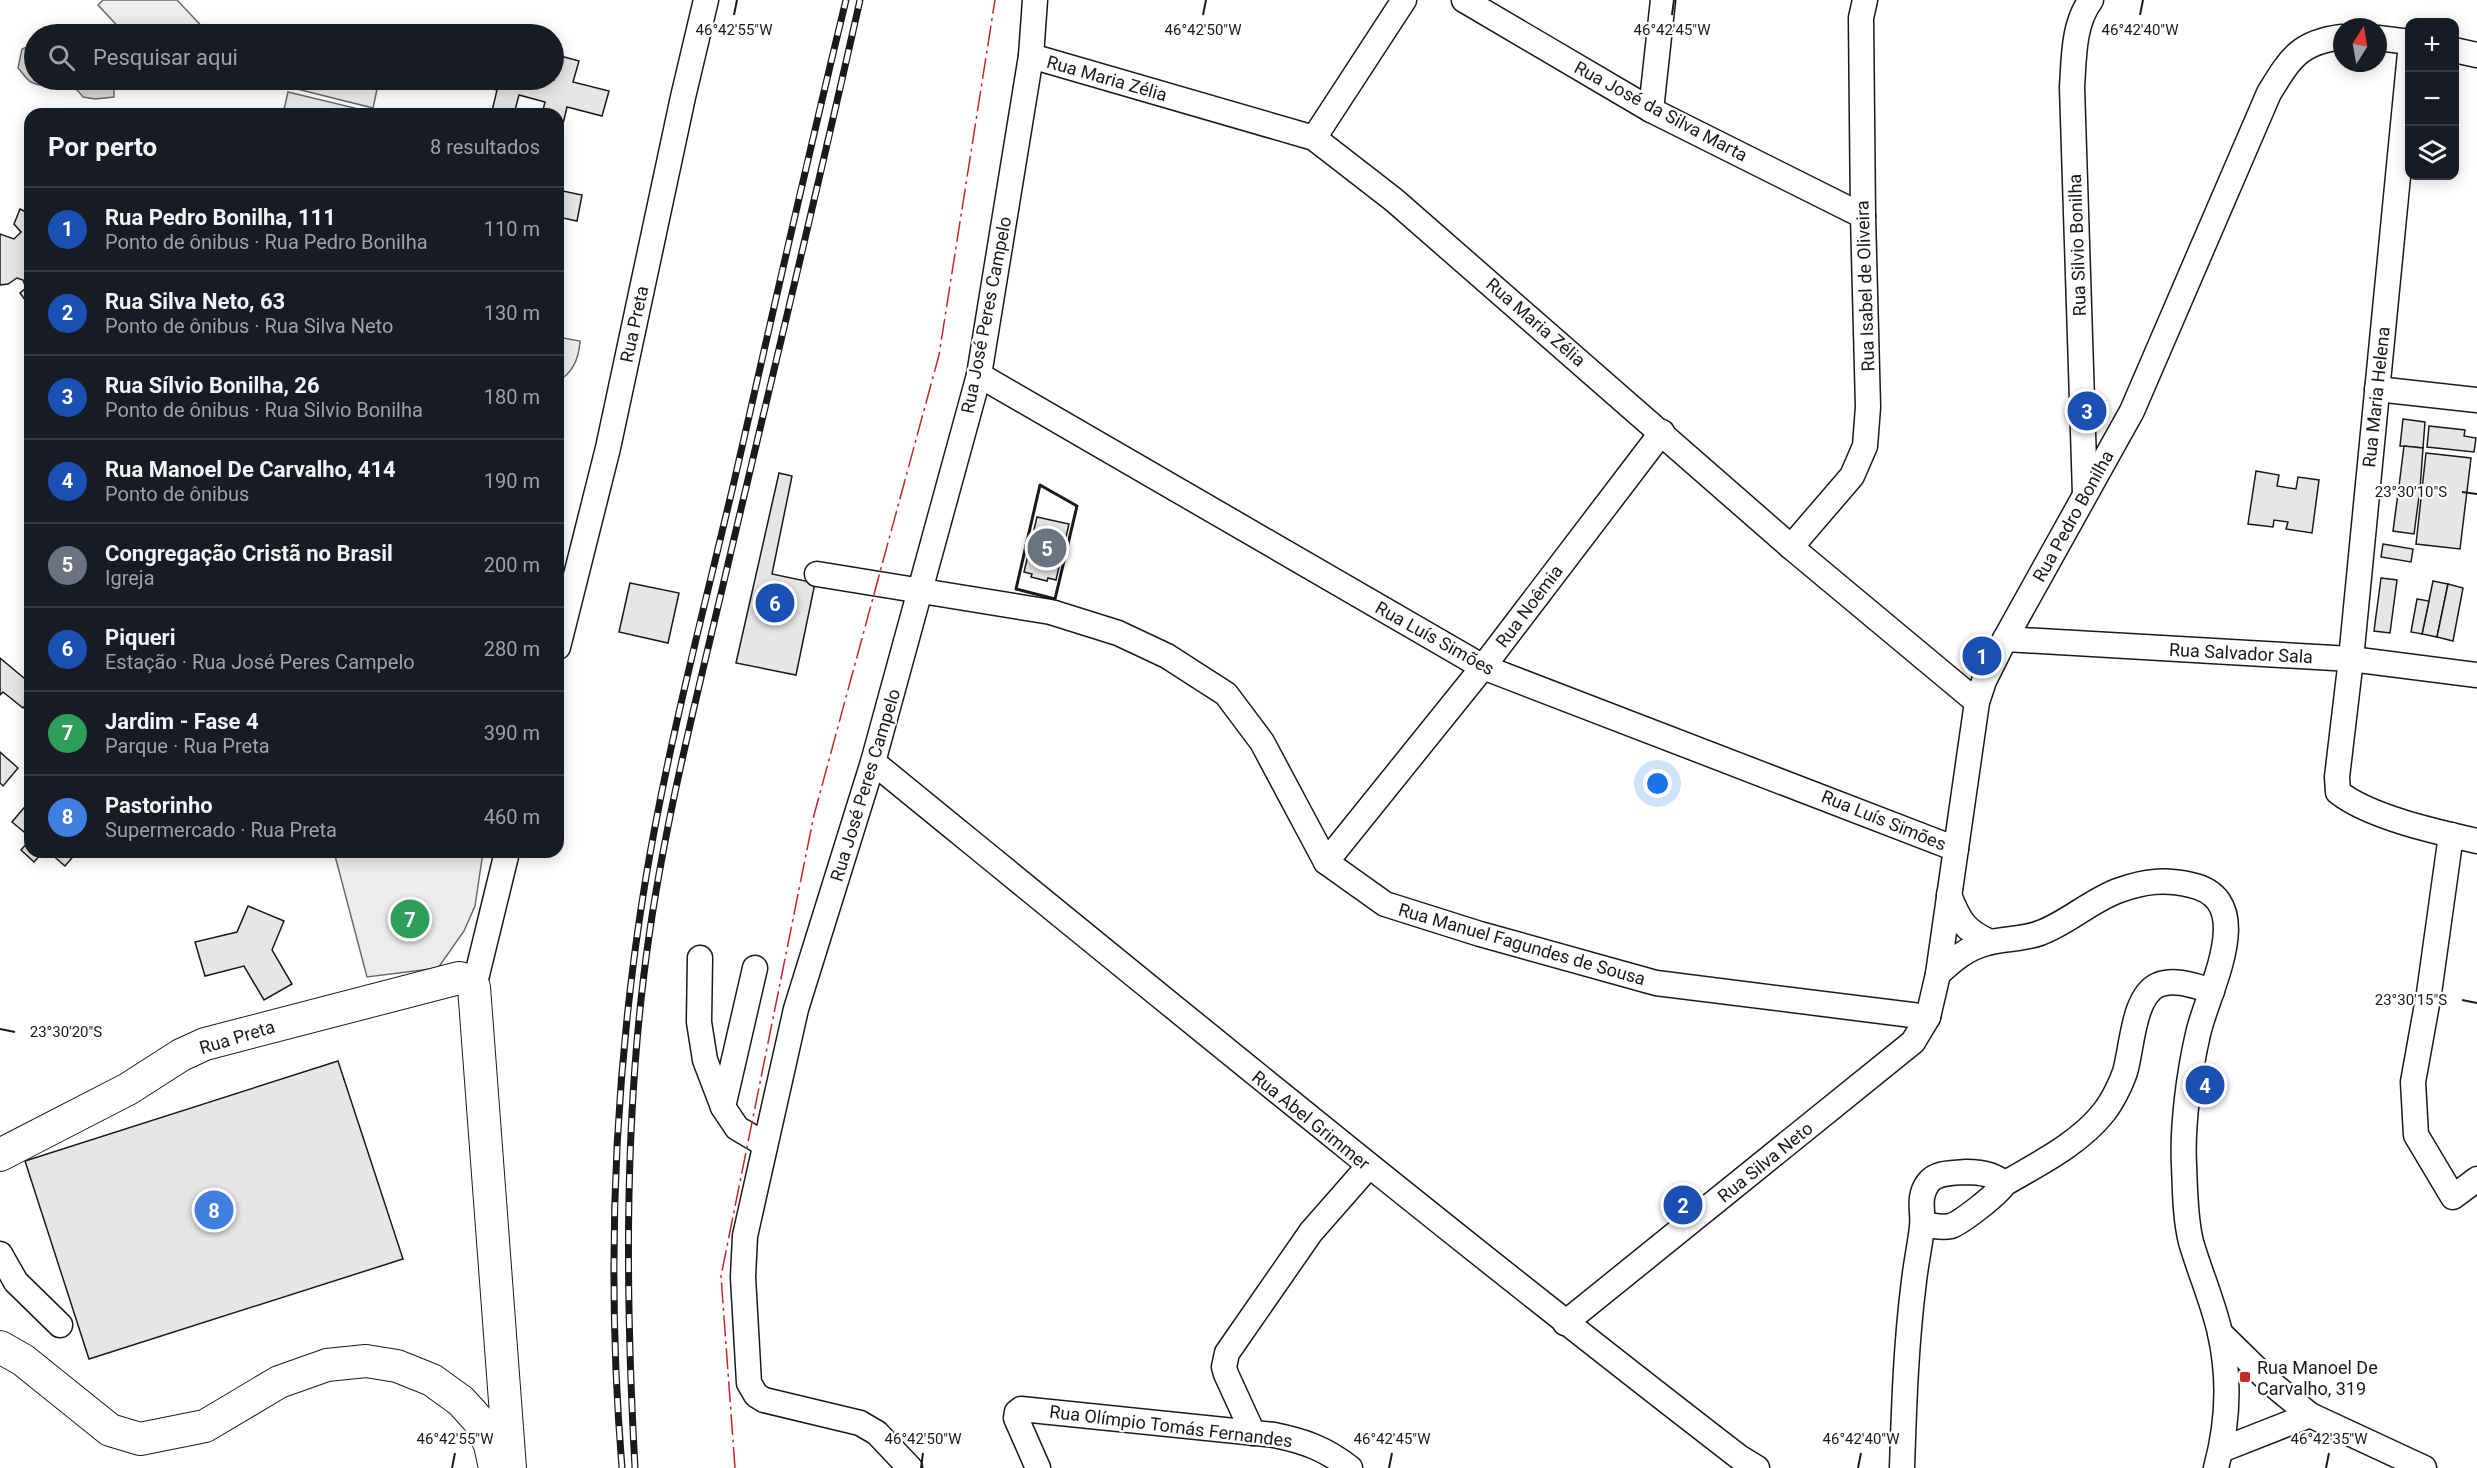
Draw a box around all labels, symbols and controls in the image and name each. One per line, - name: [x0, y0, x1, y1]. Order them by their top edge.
- north arrow: [2333, 18, 2387, 72]
- map controls: [2405, 18, 2459, 180]
- button: +: [2405, 18, 2459, 72]
- text: 46°42'55"W: [696, 21, 772, 39]
- text: 46°42'50"W: [1165, 21, 1241, 39]
- text: 46°42'45"W: [1634, 21, 1710, 39]
- text: 46°42'40"W: [2102, 21, 2178, 39]
- search box: [24, 24, 564, 90]
- icon: search: [45, 41, 78, 74]
- text: Pesquisar aqui: [93, 45, 238, 70]
- street label: Rua Maria Zélia: [1044, 51, 1170, 105]
- street label: Rua José da Silva Marta: [1571, 56, 1751, 166]
- button: −: [2405, 72, 2459, 126]
- button: layers: [2405, 126, 2459, 180]
- text: Por perto: [48, 132, 157, 162]
- text: 8 resultados: [430, 135, 540, 159]
- street label: Rua Silvio Bonilha: [2064, 173, 2090, 317]
- street label: Rua Isabel de Oliveira: [1852, 200, 1878, 372]
- text: Rua Pedro Bonilha, 111: [105, 205, 336, 230]
- street label: Rua José Peres Campelo: [957, 215, 1015, 415]
- text: 1: [62, 217, 73, 241]
- text: 110 m: [484, 217, 540, 241]
- text: Ponto de ônibus · Rua Pedro Bonilha: [105, 230, 428, 254]
- street label: Rua Maria Zélia: [1482, 273, 1590, 371]
- street label: Rua Preta: [616, 284, 652, 364]
- text: Rua Silva Neto, 63: [105, 289, 285, 314]
- text: 2: [62, 301, 73, 325]
- text: 130 m: [484, 301, 540, 325]
- text: Ponto de ônibus · Rua Silva Neto: [105, 314, 393, 338]
- street label: Rua Maria Helena: [2358, 326, 2394, 468]
- text: Rua Sílvio Bonilha, 26: [105, 373, 320, 398]
- text: 3: [62, 385, 73, 409]
- text: 180 m: [484, 385, 540, 409]
- pin: 3: [2068, 388, 2106, 434]
- text: Ponto de ônibus · Rua Silvio Bonilha: [105, 398, 423, 422]
- street label: Rua Pedro Bonilha: [2028, 447, 2118, 585]
- text: Rua Manoel De Carvalho, 414: [105, 457, 396, 482]
- text: 4: [62, 469, 73, 493]
- text: 190 m: [484, 469, 540, 493]
- text: Ponto de ônibus: [105, 482, 249, 506]
- text: 23°30'10"S: [2375, 483, 2447, 501]
- pin: 5: [1028, 526, 1066, 570]
- text: Congregação Cristã no Brasil: [105, 541, 393, 566]
- text: 5: [62, 553, 73, 577]
- text: 200 m: [484, 553, 540, 577]
- street label: Rua Noêmia: [1491, 561, 1567, 651]
- text: Igreja: [105, 566, 155, 590]
- pin: 6: [756, 580, 794, 626]
- street label: Rua Luís Simões: [1372, 597, 1498, 679]
- text: Piqueri: [105, 625, 176, 650]
- pin: 1: [1962, 634, 2002, 678]
- text: 6: [62, 637, 73, 661]
- text: 280 m: [484, 637, 540, 661]
- street label: Rua Salvador Sala: [2168, 639, 2314, 667]
- text: Estação · Rua José Peres Campelo: [105, 650, 415, 674]
- street label: Rua José Peres Campelo: [826, 686, 904, 884]
- text: Jardim - Fase 4: [105, 709, 259, 734]
- text: 7: [62, 721, 73, 745]
- text: 390 m: [484, 721, 540, 745]
- text: Parque · Rua Preta: [105, 734, 270, 758]
- your location: [1643, 769, 1672, 798]
- street label: Rua Luís Simões: [1819, 785, 1949, 855]
- text: Pastorinho: [105, 793, 213, 818]
- text: 8: [62, 805, 73, 829]
- text: 460 m: [484, 805, 540, 829]
- text: Supermercado · Rua Preta: [105, 818, 337, 842]
- pin: 7: [390, 896, 430, 942]
- street label: Rua Manuel Fagundes de Sousa: [1396, 899, 1648, 989]
- text: 23°30'15"S: [2375, 991, 2447, 1009]
- street label: Rua Preta: [197, 1016, 277, 1058]
- text: 23°30'20"S: [30, 1023, 102, 1041]
- pin: 4: [2186, 1062, 2224, 1108]
- street label: Rua Abel Grimmer: [1248, 1066, 1374, 1174]
- street label: Rua Silva Neto: [1713, 1117, 1817, 1207]
- pin: 2: [1664, 1182, 1702, 1228]
- pin: 8: [194, 1188, 234, 1232]
- place label: Rua Manoel De Carvalho, 319: [2257, 1357, 2378, 1399]
- marker: Rua Manoel De Carvalho, 319: [2238, 1370, 2252, 1384]
- street label: Rua Olímpio Tomás Fernandes: [1048, 1401, 1294, 1451]
- text: 46°42'55"W: [417, 1430, 493, 1448]
- text: 46°42'50"W: [885, 1430, 961, 1448]
- text: 46°42'45"W: [1354, 1430, 1430, 1448]
- text: 46°42'40"W: [1823, 1430, 1899, 1448]
- text: 46°42'35"W: [2291, 1430, 2367, 1448]

